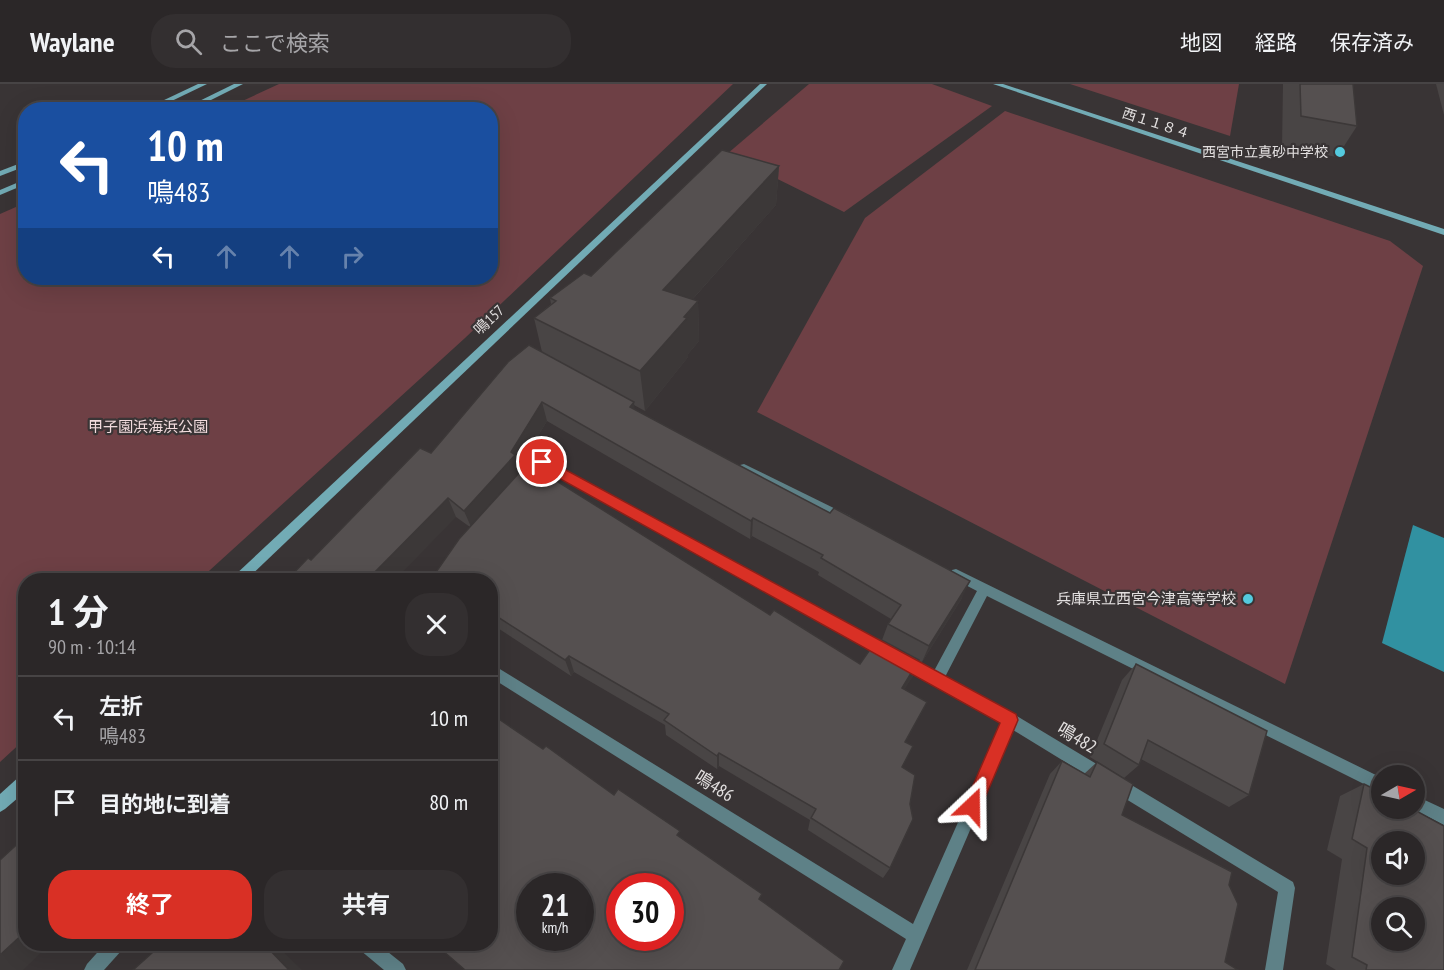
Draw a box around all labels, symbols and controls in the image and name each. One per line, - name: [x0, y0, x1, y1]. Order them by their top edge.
- search box: [151, 14, 571, 68]
- text: Waylane: [30, 23, 115, 60]
- icon: search: [172, 25, 205, 58]
- text: ここで検索: [220, 29, 330, 57]
- text: 地図: [1180, 29, 1222, 56]
- text: 経路: [1255, 29, 1297, 56]
- text: 保存済み: [1330, 29, 1414, 56]
- street label: 西１１８４: [1120, 104, 1192, 142]
- text: 10 m: [147, 118, 224, 173]
- icon: left: [48, 126, 126, 204]
- place label: 西宮市立真砂中学校: [1202, 143, 1328, 161]
- marker: 西宮市立真砂中学校: [1333, 145, 1347, 159]
- text: 鳴483: [147, 175, 210, 209]
- icon: left: [147, 240, 180, 273]
- icon: ahead: [210, 240, 243, 273]
- icon: ahead: [273, 240, 306, 273]
- icon: right: [336, 240, 369, 273]
- street label: 鳴157: [469, 301, 508, 339]
- park label: 甲子園浜海浜公園: [88, 417, 208, 436]
- pin: [516, 436, 567, 487]
- icon: arrive: [525, 445, 558, 478]
- text: 1 分: [48, 588, 109, 635]
- place label: 兵庫県立西宮今津高等学校: [1056, 589, 1236, 608]
- marker: 兵庫県立西宮今津高等学校: [1241, 592, 1255, 606]
- button: close: [405, 593, 468, 656]
- text: 90 m · 10:14: [48, 634, 136, 660]
- text: 左折: [99, 692, 143, 720]
- icon: left: [48, 702, 81, 735]
- text: 10 m: [429, 704, 468, 732]
- street label: 鳴482: [1053, 717, 1101, 758]
- text: 鳴483: [99, 723, 146, 749]
- street label: 鳴486: [690, 765, 738, 807]
- north arrow: [1371, 765, 1425, 819]
- map controls: [1371, 765, 1425, 951]
- position arrow: [940, 774, 1004, 838]
- icon: arrive: [48, 786, 81, 819]
- text: 80 m: [429, 788, 468, 816]
- text: 目的地に到着: [99, 790, 231, 818]
- button: sound: [1371, 831, 1425, 885]
- button: 終了: [48, 870, 252, 939]
- button: 共有: [264, 870, 468, 939]
- speed limit sign: 30: [606, 873, 684, 951]
- text: 21: [541, 885, 569, 924]
- button: search: [1371, 897, 1425, 951]
- text: km/h: [542, 918, 568, 937]

